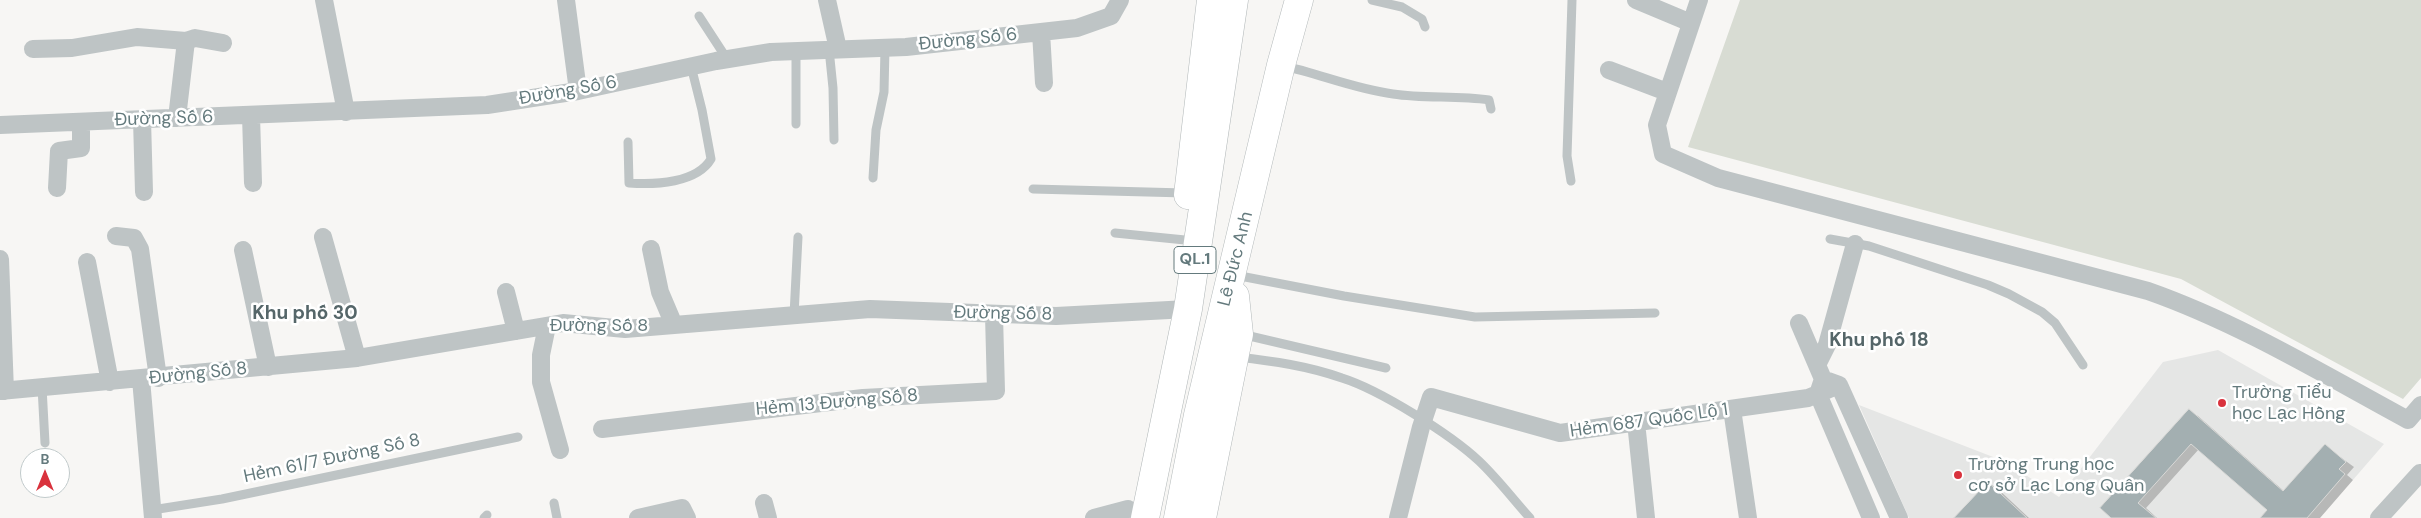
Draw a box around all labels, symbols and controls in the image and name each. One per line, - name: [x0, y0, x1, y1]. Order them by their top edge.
- street label: Đường Số 6: [918, 24, 1018, 56]
- street label: Đường Số 6: [517, 72, 619, 110]
- street label: Đường Số 6: [114, 106, 214, 132]
- street label: Lê Đức Anh: [1214, 209, 1258, 309]
- road number: QL.1: [1174, 246, 1216, 274]
- street label: Đường Số 8: [954, 302, 1052, 326]
- district label: Khu phố 30: [252, 303, 358, 325]
- street label: Đường Số 8: [550, 315, 648, 337]
- district label: Khu phố 18: [1829, 330, 1929, 352]
- street label: Đường Số 8: [148, 358, 248, 390]
- place label: Trường Tiểu học Lạc Hồng: [2232, 382, 2345, 424]
- street label: Hẻm 13 Đường Số 8: [755, 385, 919, 421]
- marker: Trường Tiểu học Lạc Hồng: [2216, 397, 2228, 409]
- street label: Hẻm 687 Quốc Lộ 1: [1569, 399, 1729, 443]
- street label: Hẻm 61/7 Đường Số 8: [242, 430, 422, 488]
- north arrow: [20, 448, 70, 498]
- text: B: [41, 450, 49, 468]
- place label: Trường Trung học cơ sở Lạc Long Quân: [1968, 454, 2144, 496]
- marker: Trường Trung học cơ sở Lạc Long Quân: [1952, 469, 1964, 481]

